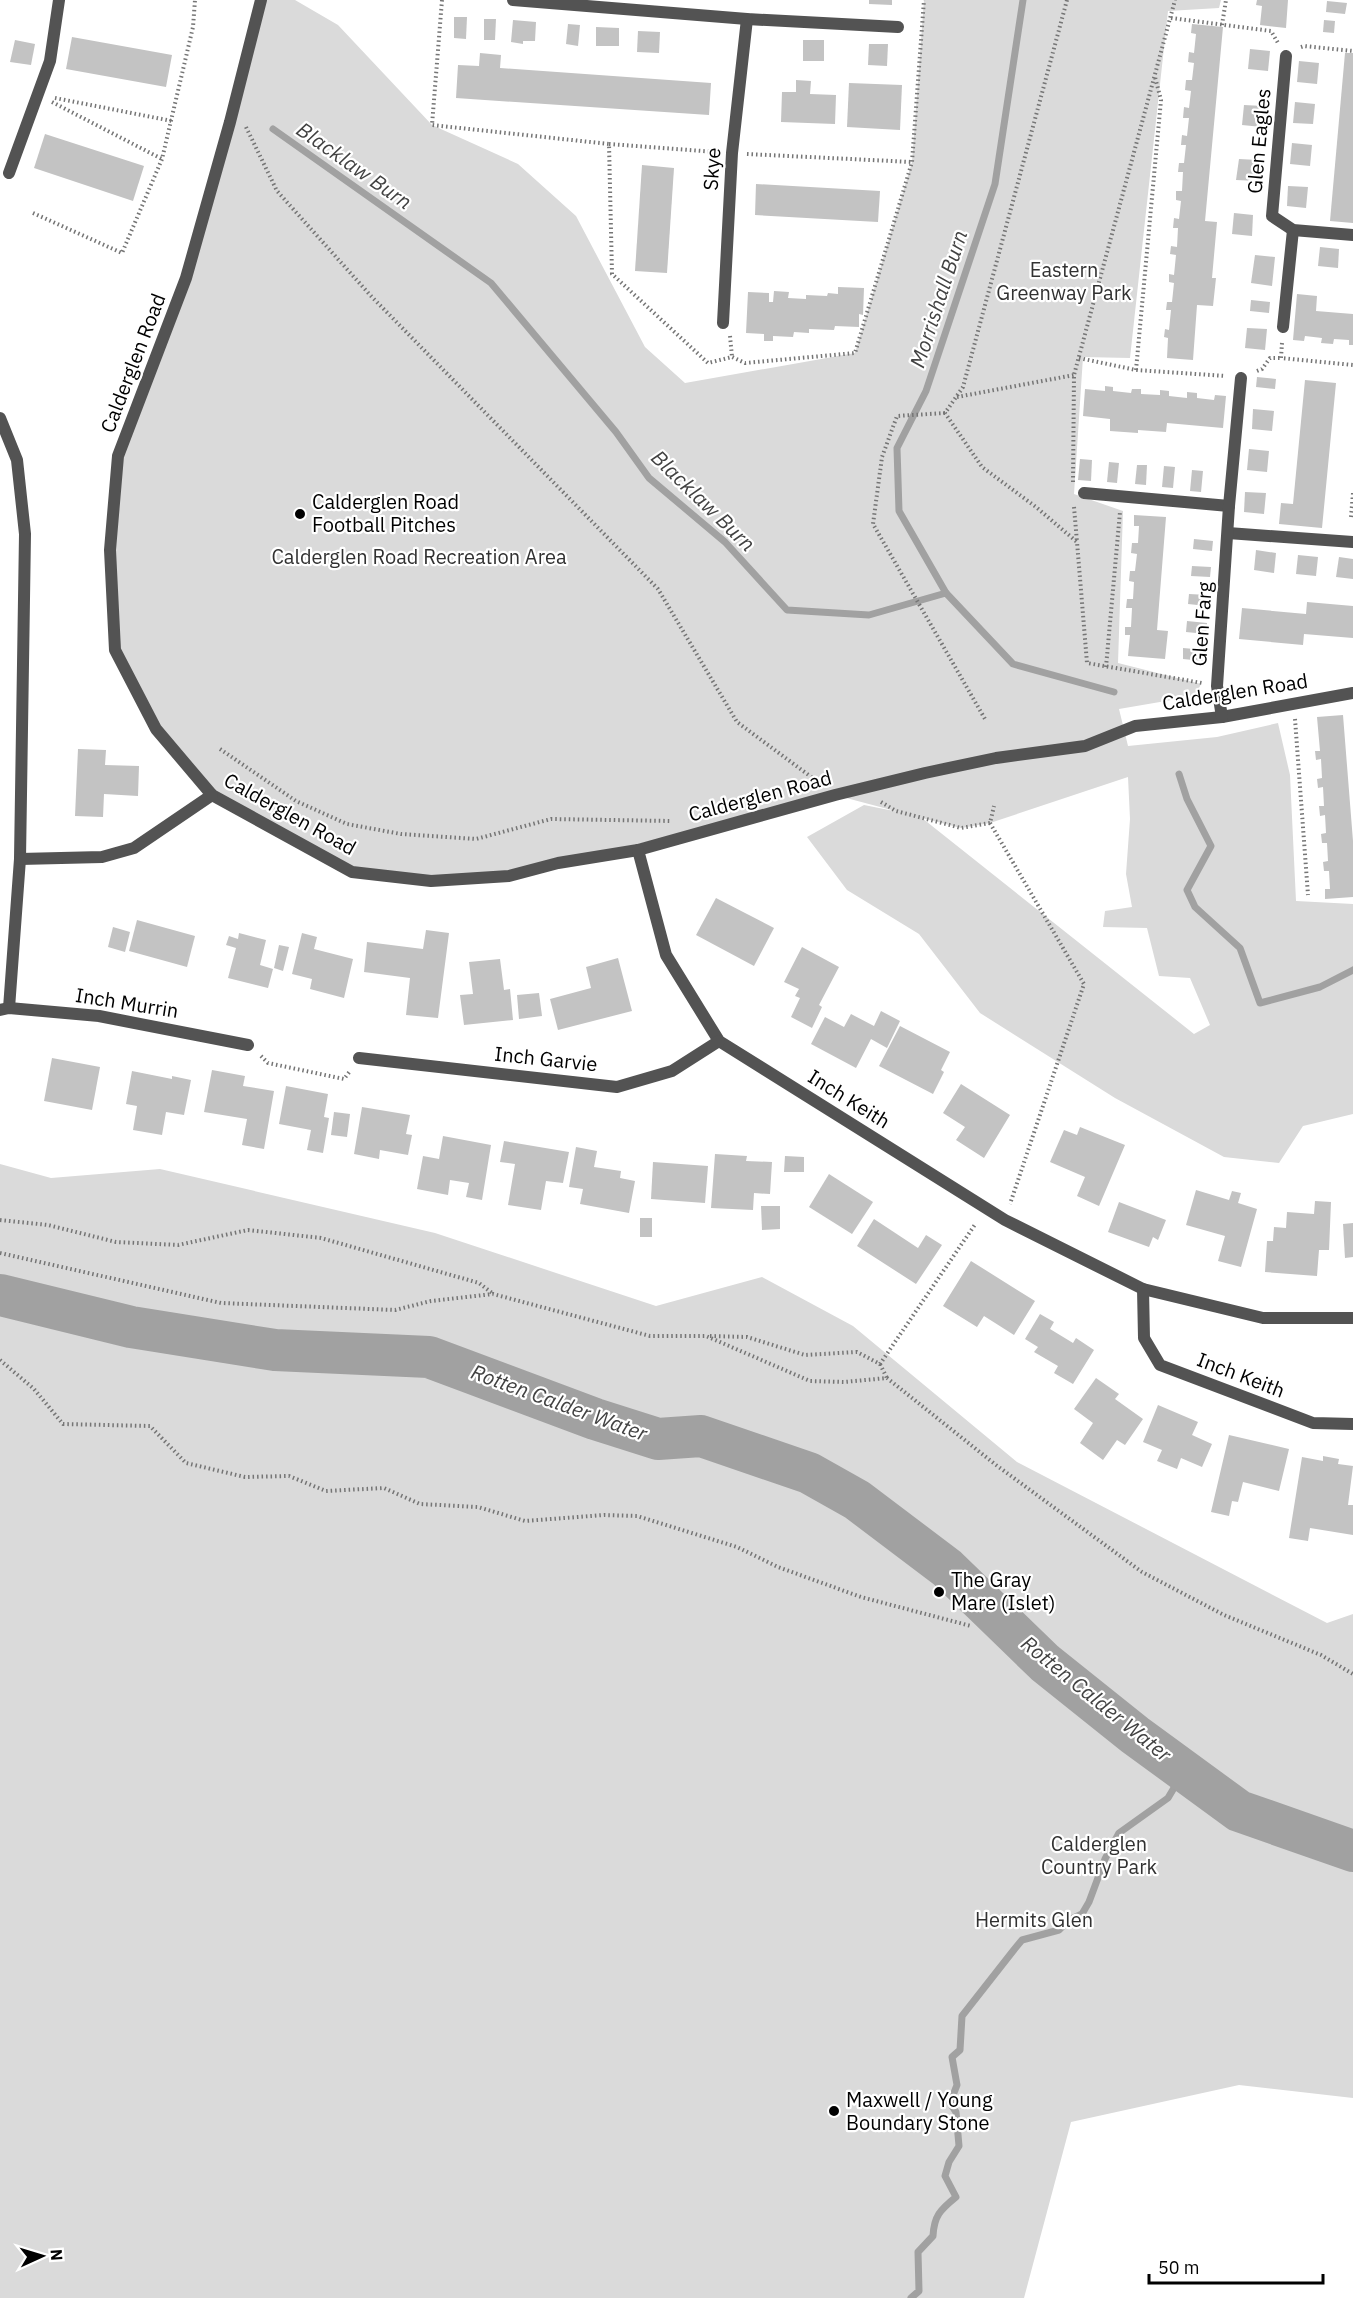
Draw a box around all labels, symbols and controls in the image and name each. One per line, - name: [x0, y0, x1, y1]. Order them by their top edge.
- street label: Glen Eagles: [1240, 87, 1277, 195]
- water label: Blacklaw Burn: [291, 115, 418, 215]
- street label: Skye: [697, 147, 726, 191]
- water label: Morrishall Burn: [903, 226, 973, 371]
- park label: Eastern Greenway Park: [996, 256, 1132, 306]
- street label: Calderglen Road: [94, 289, 171, 436]
- water label: Blacklaw Burn: [646, 443, 762, 557]
- place label: Calderglen Road Football Pitches: [312, 488, 459, 538]
- marker: Calderglen Road Football Pitches: [293, 507, 307, 521]
- park label: Calderglen Road Recreation Area: [271, 543, 567, 570]
- street label: Glen Farg: [1185, 580, 1218, 667]
- street label: Calderglen Road: [1160, 667, 1310, 716]
- street label: Calderglen Road: [685, 763, 834, 828]
- street label: Calderglen Road: [219, 766, 361, 861]
- street label: Inch Murrin: [74, 981, 181, 1024]
- street label: Inch Garvie: [493, 1040, 599, 1077]
- street label: Inch Keith: [803, 1063, 895, 1134]
- street label: Inch Keith: [1193, 1345, 1289, 1404]
- water label: Rotten Calder Water: [467, 1357, 653, 1447]
- place label: The Gray Mare (Islet): [951, 1566, 1055, 1616]
- marker: The Gray Mare (Islet): [932, 1585, 946, 1599]
- water label: Rotten Calder Water: [1016, 1629, 1179, 1768]
- park label: Calderglen Country Park: [1041, 1830, 1157, 1880]
- park label: Hermits Glen: [975, 1906, 1093, 1933]
- place label: Maxwell / Young Boundary Stone: [846, 2086, 993, 2136]
- marker: Maxwell / Young Boundary Stone: [827, 2104, 841, 2118]
- north arrow: [12, 2226, 72, 2286]
- scale bar: [1149, 2247, 1323, 2285]
- text: N: [47, 2248, 67, 2261]
- text: 50 m: [1158, 2256, 1200, 2279]

